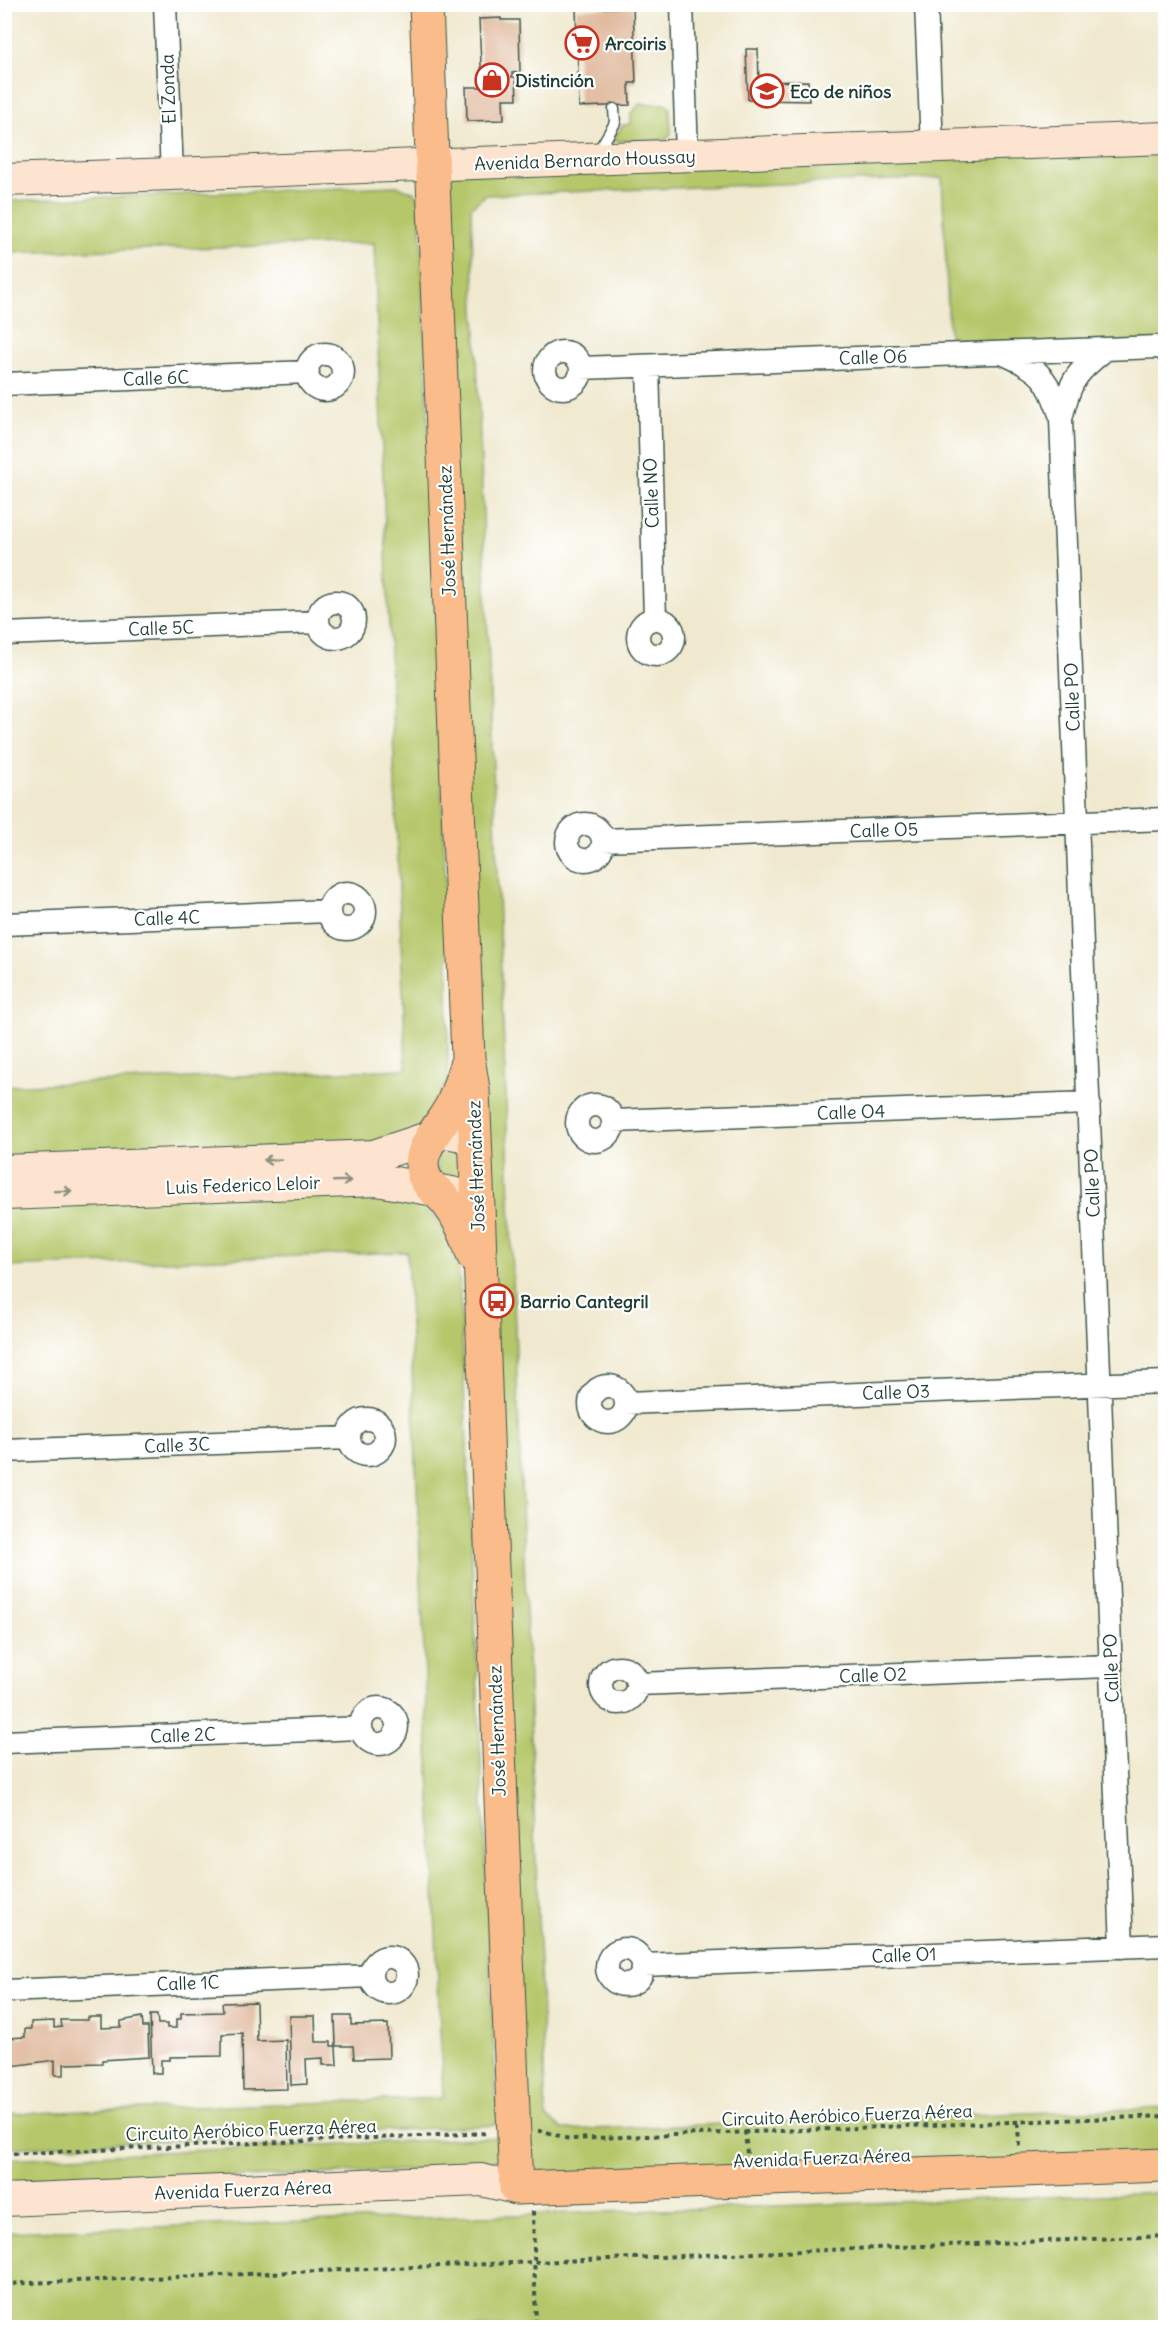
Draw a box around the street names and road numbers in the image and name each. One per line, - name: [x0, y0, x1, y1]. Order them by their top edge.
- street label: El Zonda: [155, 54, 181, 124]
- street label: Avenida Bernardo Houssay: [474, 145, 696, 175]
- street label: Calle O6: [838, 344, 908, 370]
- street label: Calle 6C: [122, 365, 190, 391]
- street label: Calle NO: [638, 457, 664, 529]
- street label: José Hernández: [433, 465, 461, 597]
- street label: Calle 5C: [128, 615, 195, 641]
- street label: Calle PO: [1059, 662, 1085, 732]
- street label: Calle O5: [849, 817, 919, 843]
- street label: Calle 4C: [133, 905, 201, 931]
- street label: Calle O4: [816, 1099, 886, 1125]
- street label: José Hernández: [462, 1100, 490, 1232]
- street label: Calle PO: [1079, 1148, 1105, 1218]
- street label: Luis Federico Leloir: [165, 1171, 321, 1199]
- street label: Calle O3: [862, 1379, 930, 1405]
- street label: Calle 3C: [144, 1432, 211, 1458]
- street label: Calle PO: [1098, 1633, 1124, 1703]
- street label: Calle O2: [839, 1662, 907, 1688]
- street label: José Hernández: [483, 1665, 511, 1797]
- street label: Calle 2C: [150, 1722, 216, 1748]
- street label: Calle O1: [871, 1942, 937, 1968]
- street label: Calle 1C: [156, 1970, 220, 1996]
- street label: Circuito Aeróbico Fuerza Aérea: [721, 2099, 973, 2131]
- street label: Circuito Aeróbico Fuerza Aérea: [125, 2114, 377, 2146]
- street label: Avenida Fuerza Aérea: [733, 2143, 911, 2173]
- street label: Avenida Fuerza Aérea: [154, 2175, 332, 2205]

